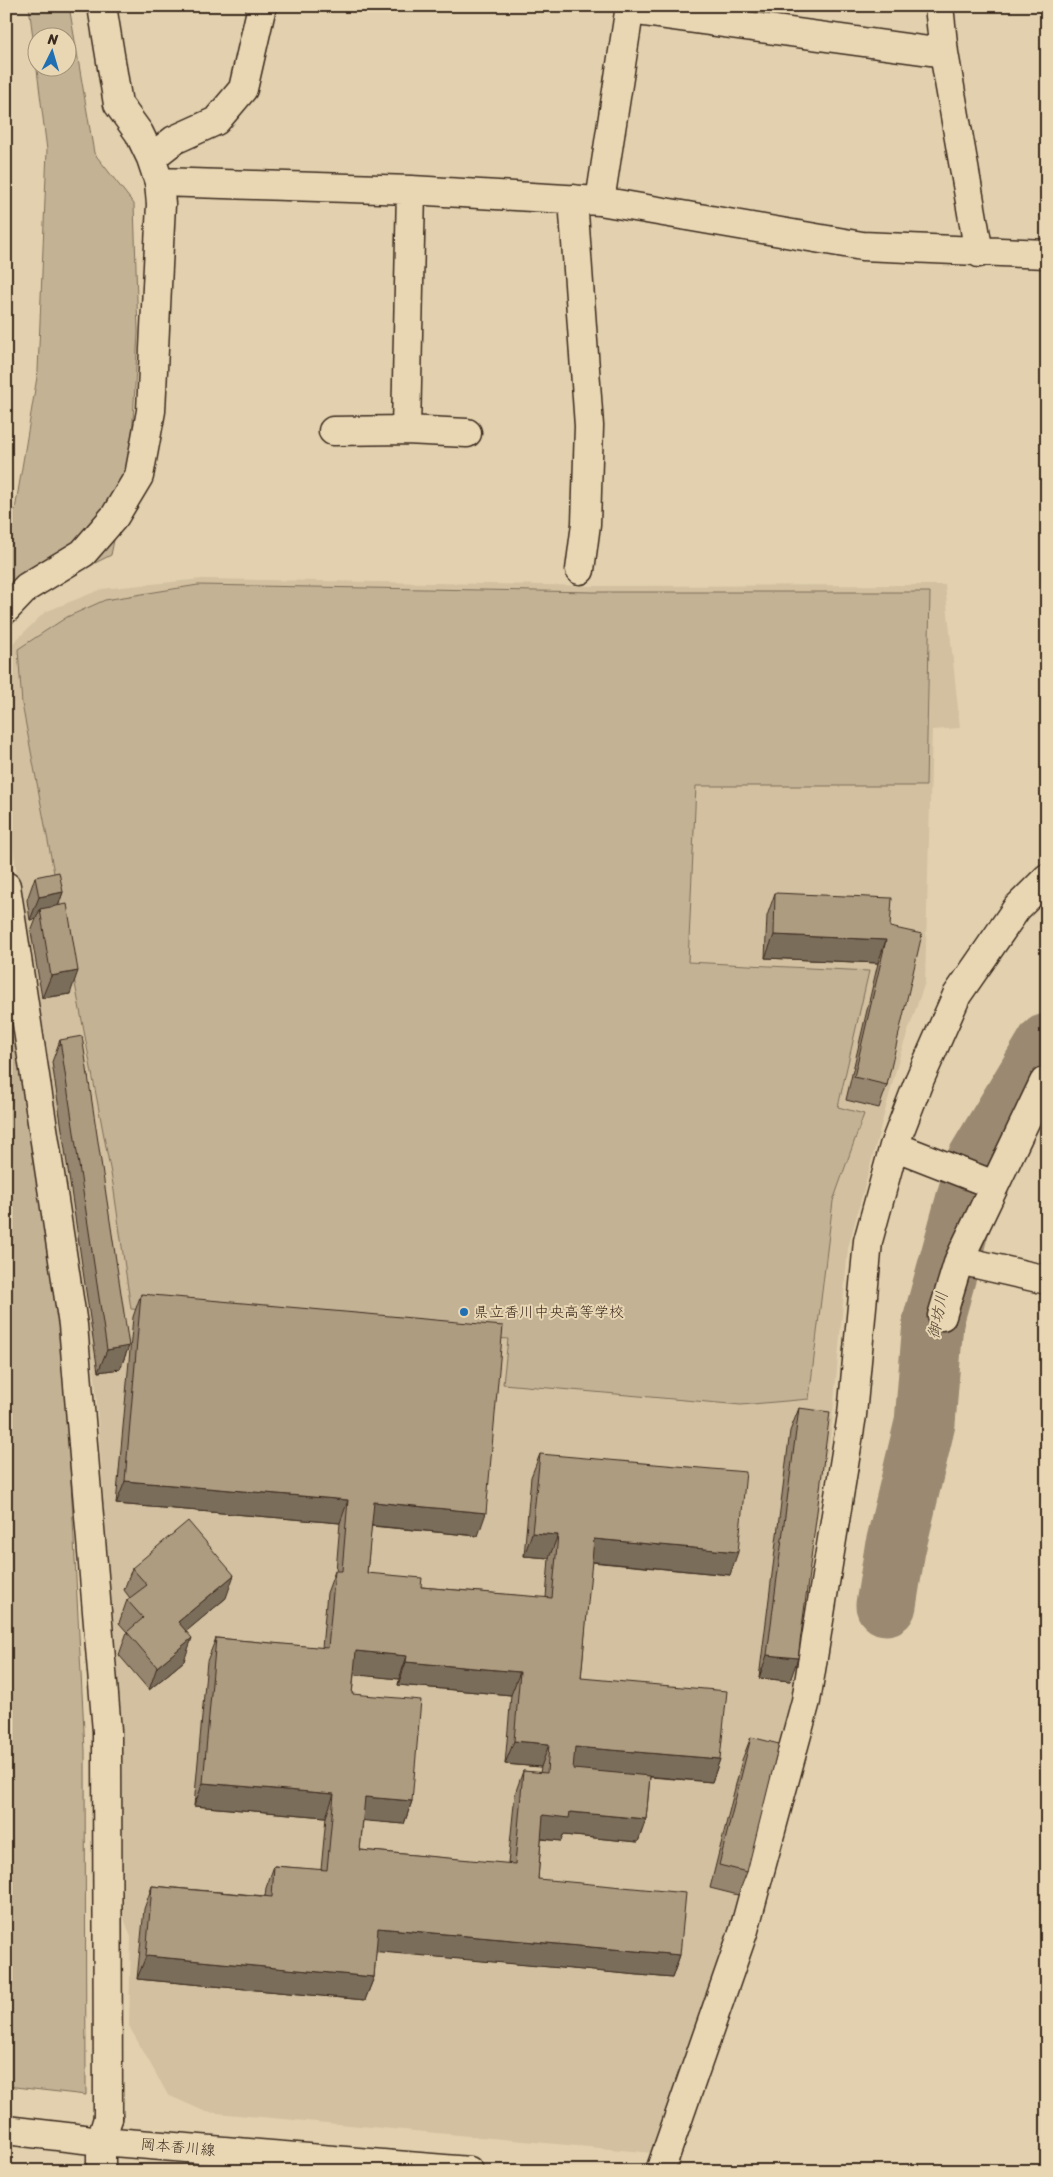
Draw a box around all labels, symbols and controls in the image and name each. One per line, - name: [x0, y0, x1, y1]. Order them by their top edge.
- text: N: [46, 27, 59, 52]
- north arrow: [28, 28, 78, 78]
- water label: 御坊川: [919, 1289, 956, 1341]
- place label: 県立香川中央高等学校: [474, 1299, 624, 1325]
- marker: 県立香川中央高等学校: [458, 1306, 470, 1318]
- street label: 岡本香川線: [140, 2131, 216, 2163]

